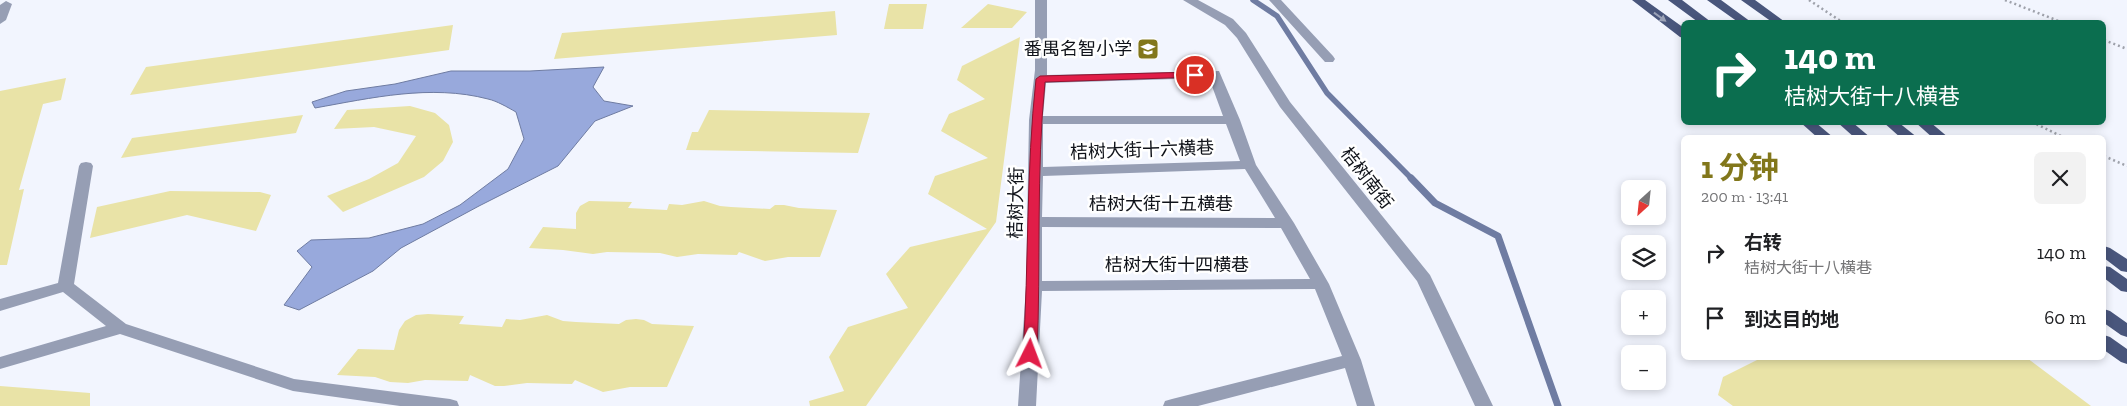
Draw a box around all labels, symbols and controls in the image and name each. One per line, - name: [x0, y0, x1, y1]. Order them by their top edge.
- one-way arrow: [1654, 12, 1667, 22]
- text: 140 m: [1784, 36, 1875, 78]
- school or university icon: 番禺名智小学: [1136, 37, 1160, 61]
- place label: 番禺名智小学: [1024, 38, 1132, 60]
- icon: right: [1701, 40, 1766, 105]
- pin: [1174, 54, 1216, 96]
- icon: arrive: [1181, 61, 1209, 89]
- text: 桔树大街十八横巷: [1784, 83, 1960, 110]
- street label: 桔树大街十六横巷: [1070, 136, 1214, 164]
- street label: 桔树南街: [1336, 143, 1398, 213]
- text: 1 分钟: [1701, 150, 1779, 186]
- button: close: [2034, 152, 2086, 204]
- street label: 桔树大街: [1004, 167, 1028, 239]
- north arrow: [1621, 180, 1666, 225]
- map controls: [1621, 180, 1666, 390]
- text: 200 m · 13:41: [1701, 187, 1788, 206]
- street label: 桔树大街十五横巷: [1089, 193, 1233, 215]
- text: 右转: [1744, 231, 1782, 254]
- button: layers: [1621, 235, 1666, 280]
- icon: right: [1701, 239, 1729, 267]
- text: 140 m: [2037, 241, 2086, 264]
- street label: 桔树大街十四横巷: [1105, 254, 1249, 276]
- text: 桔树大街十八横巷: [1744, 258, 1872, 277]
- button: +: [1621, 290, 1666, 335]
- icon: arrive: [1701, 304, 1729, 332]
- text: 60 m: [2044, 306, 2086, 329]
- text: 到达目的地: [1744, 308, 1839, 331]
- position arrow: [1003, 327, 1055, 379]
- button: −: [1621, 345, 1666, 390]

